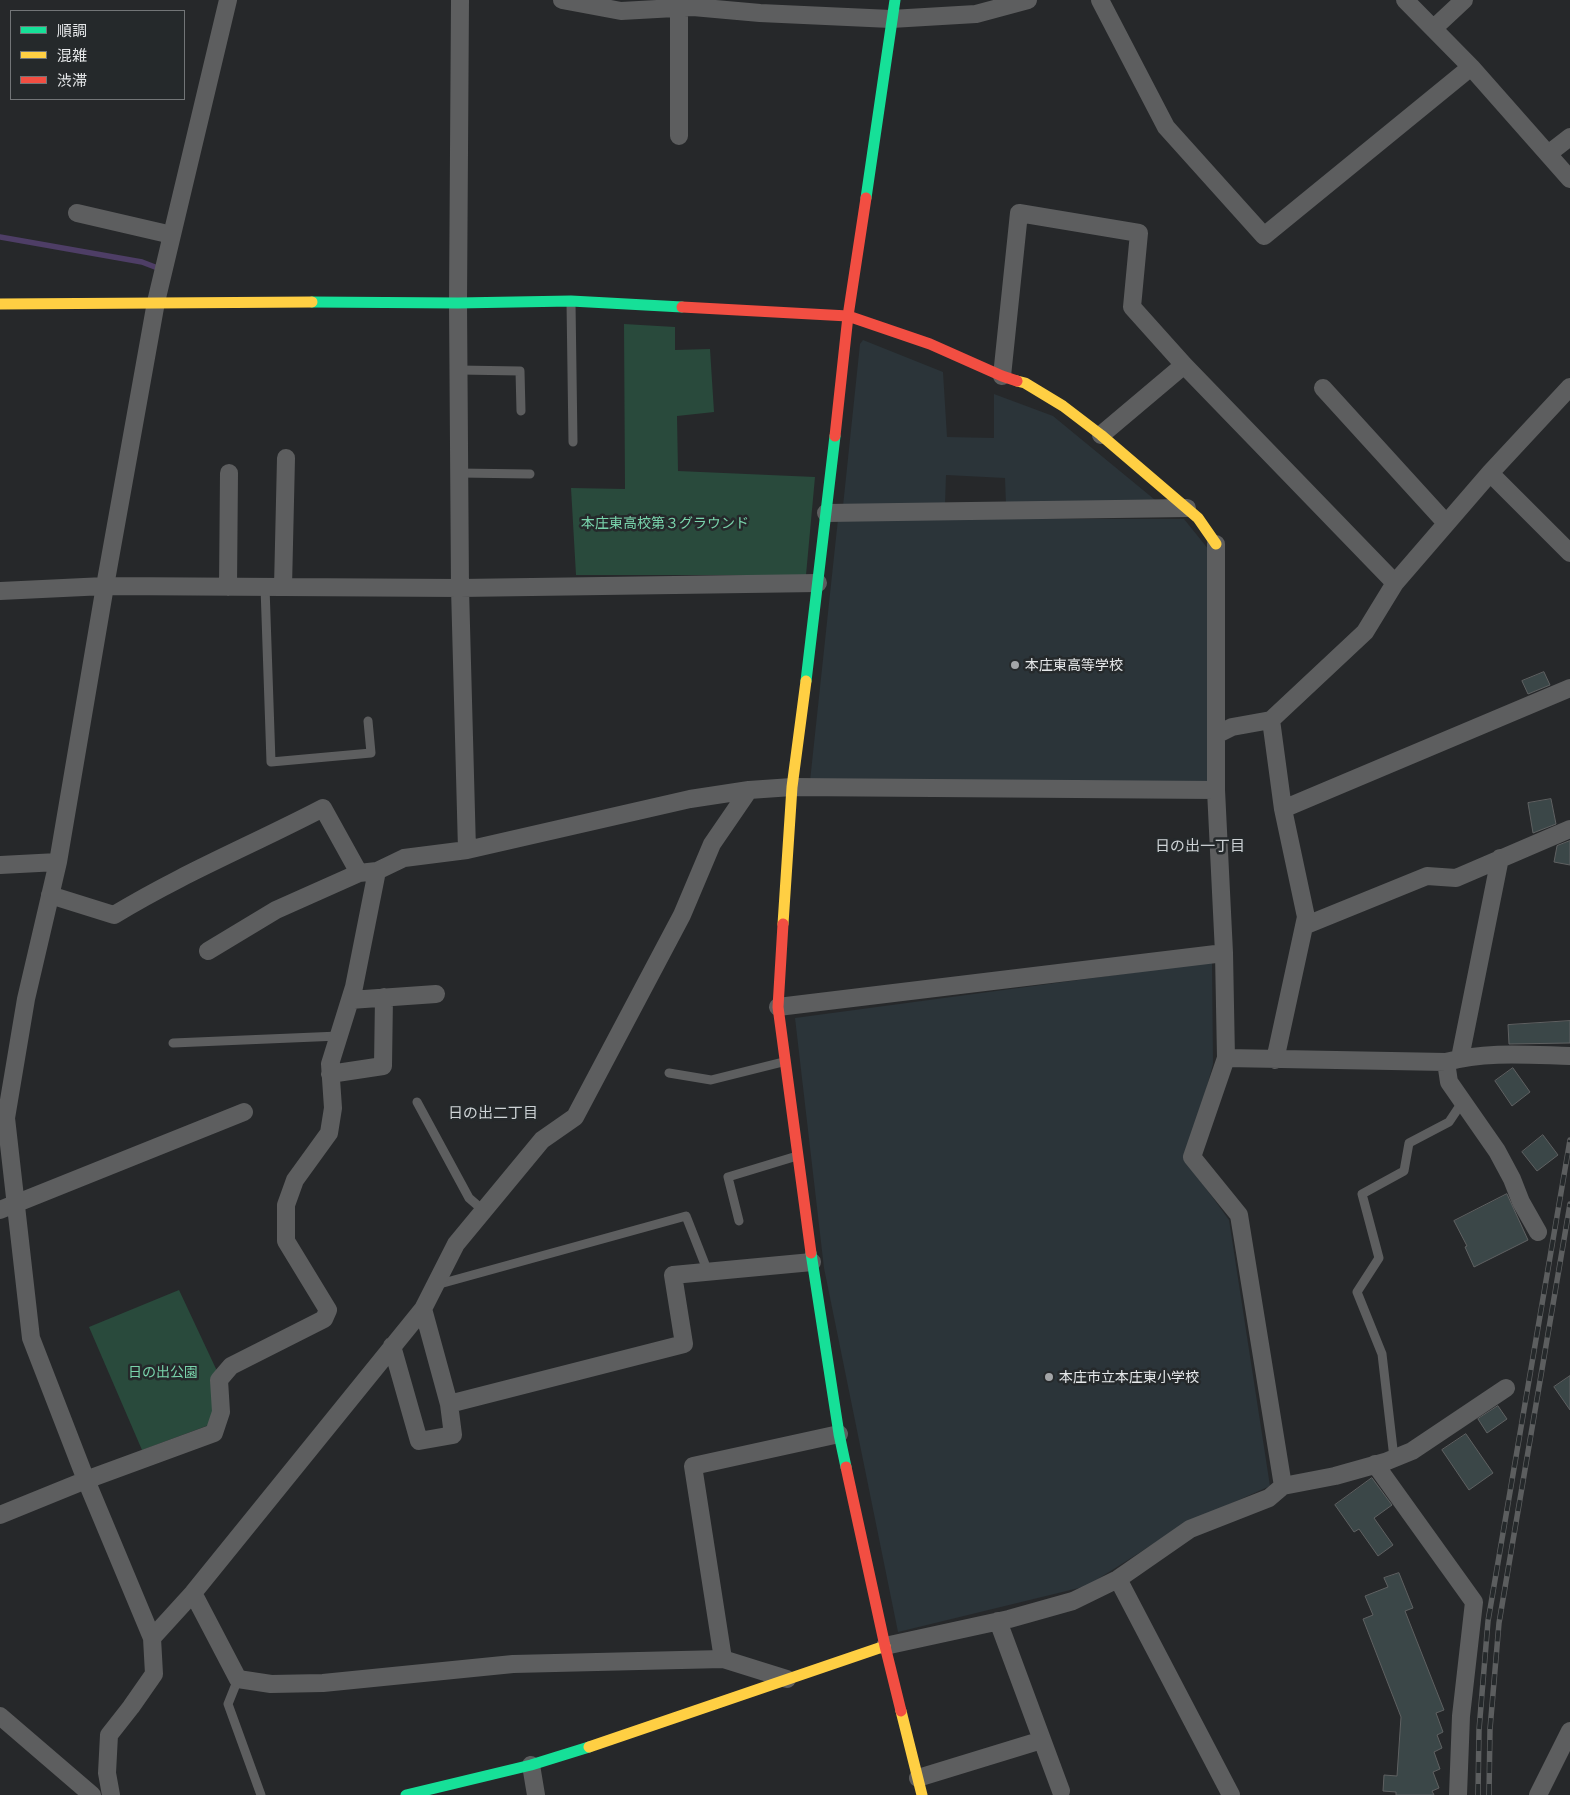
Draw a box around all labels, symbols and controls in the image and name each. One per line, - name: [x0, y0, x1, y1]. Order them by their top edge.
- legend: [10, 10, 185, 100]
- text: 順調: [57, 21, 87, 39]
- text: 混雑: [57, 46, 87, 64]
- text: 渋滞: [57, 71, 87, 89]
- park label: 本庄東高校第３グラウンド: [581, 515, 749, 531]
- place label: 本庄東高等学校: [1025, 657, 1123, 673]
- marker: 本庄東高等学校: [1009, 659, 1021, 671]
- district label: 日の出一丁目: [1155, 837, 1245, 855]
- district label: 日の出二丁目: [448, 1104, 538, 1122]
- park label: 日の出公園: [128, 1364, 198, 1380]
- place label: 本庄市立本庄東小学校: [1059, 1369, 1199, 1385]
- marker: 本庄市立本庄東小学校: [1043, 1371, 1055, 1383]

